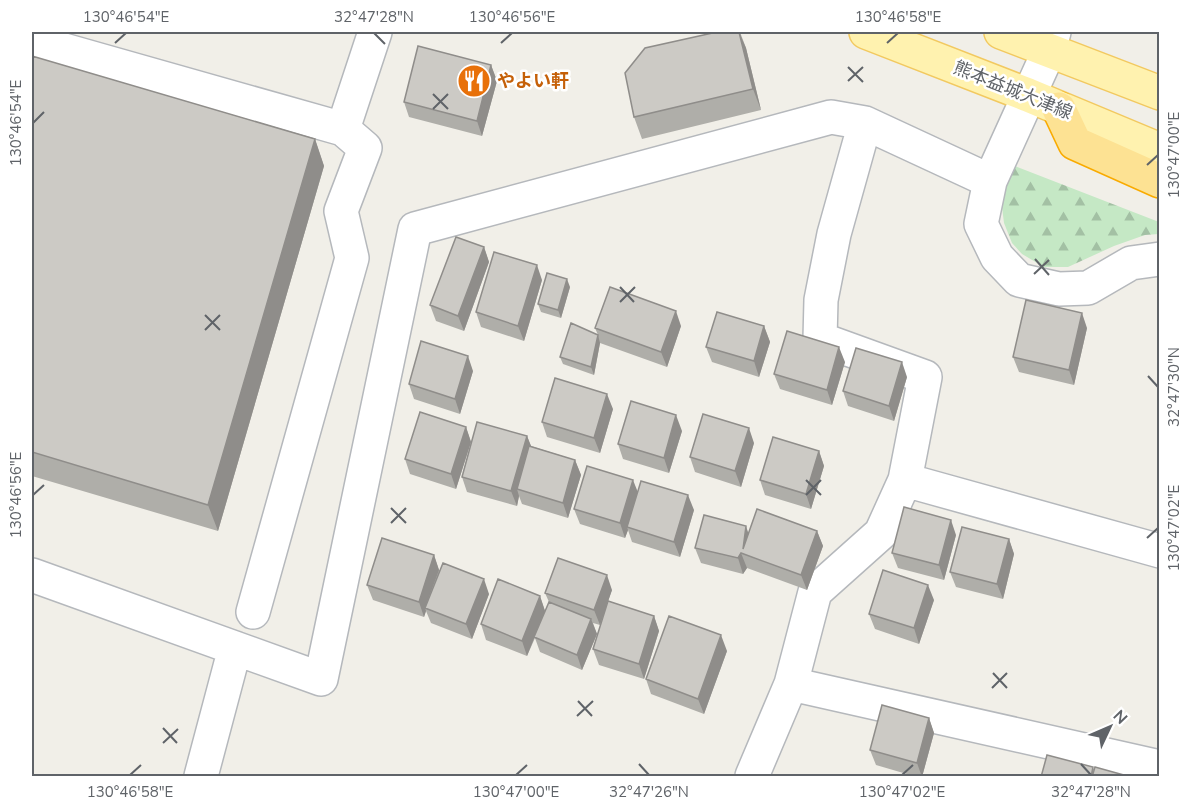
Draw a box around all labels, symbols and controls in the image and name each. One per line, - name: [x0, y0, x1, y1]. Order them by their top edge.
- text: 130°46'54"E: [83, 7, 169, 27]
- text: 32°47'28"N: [334, 7, 414, 27]
- text: 130°46'56"E: [469, 7, 555, 27]
- text: 130°46'58"E: [855, 7, 941, 27]
- street label: 熊本益城大津線: [950, 55, 1076, 125]
- restaurant icon: やよい軒: [456, 63, 492, 99]
- place label: やよい軒: [497, 69, 569, 93]
- text: 130°46'54"E: [6, 80, 26, 166]
- text: 130°47'00"E: [1164, 112, 1184, 198]
- text: 32°47'30"N: [1164, 347, 1184, 427]
- text: 130°46'56"E: [6, 452, 26, 538]
- text: 130°47'02"E: [1164, 485, 1184, 571]
- north arrow: [1080, 697, 1140, 757]
- text: N: [1108, 705, 1132, 729]
- text: 130°46'58"E: [87, 782, 173, 802]
- text: 130°47'00"E: [473, 782, 559, 802]
- text: 32°47'26"N: [609, 782, 689, 802]
- text: 130°47'02"E: [859, 782, 945, 802]
- text: 32°47'28"N: [1051, 782, 1131, 802]

